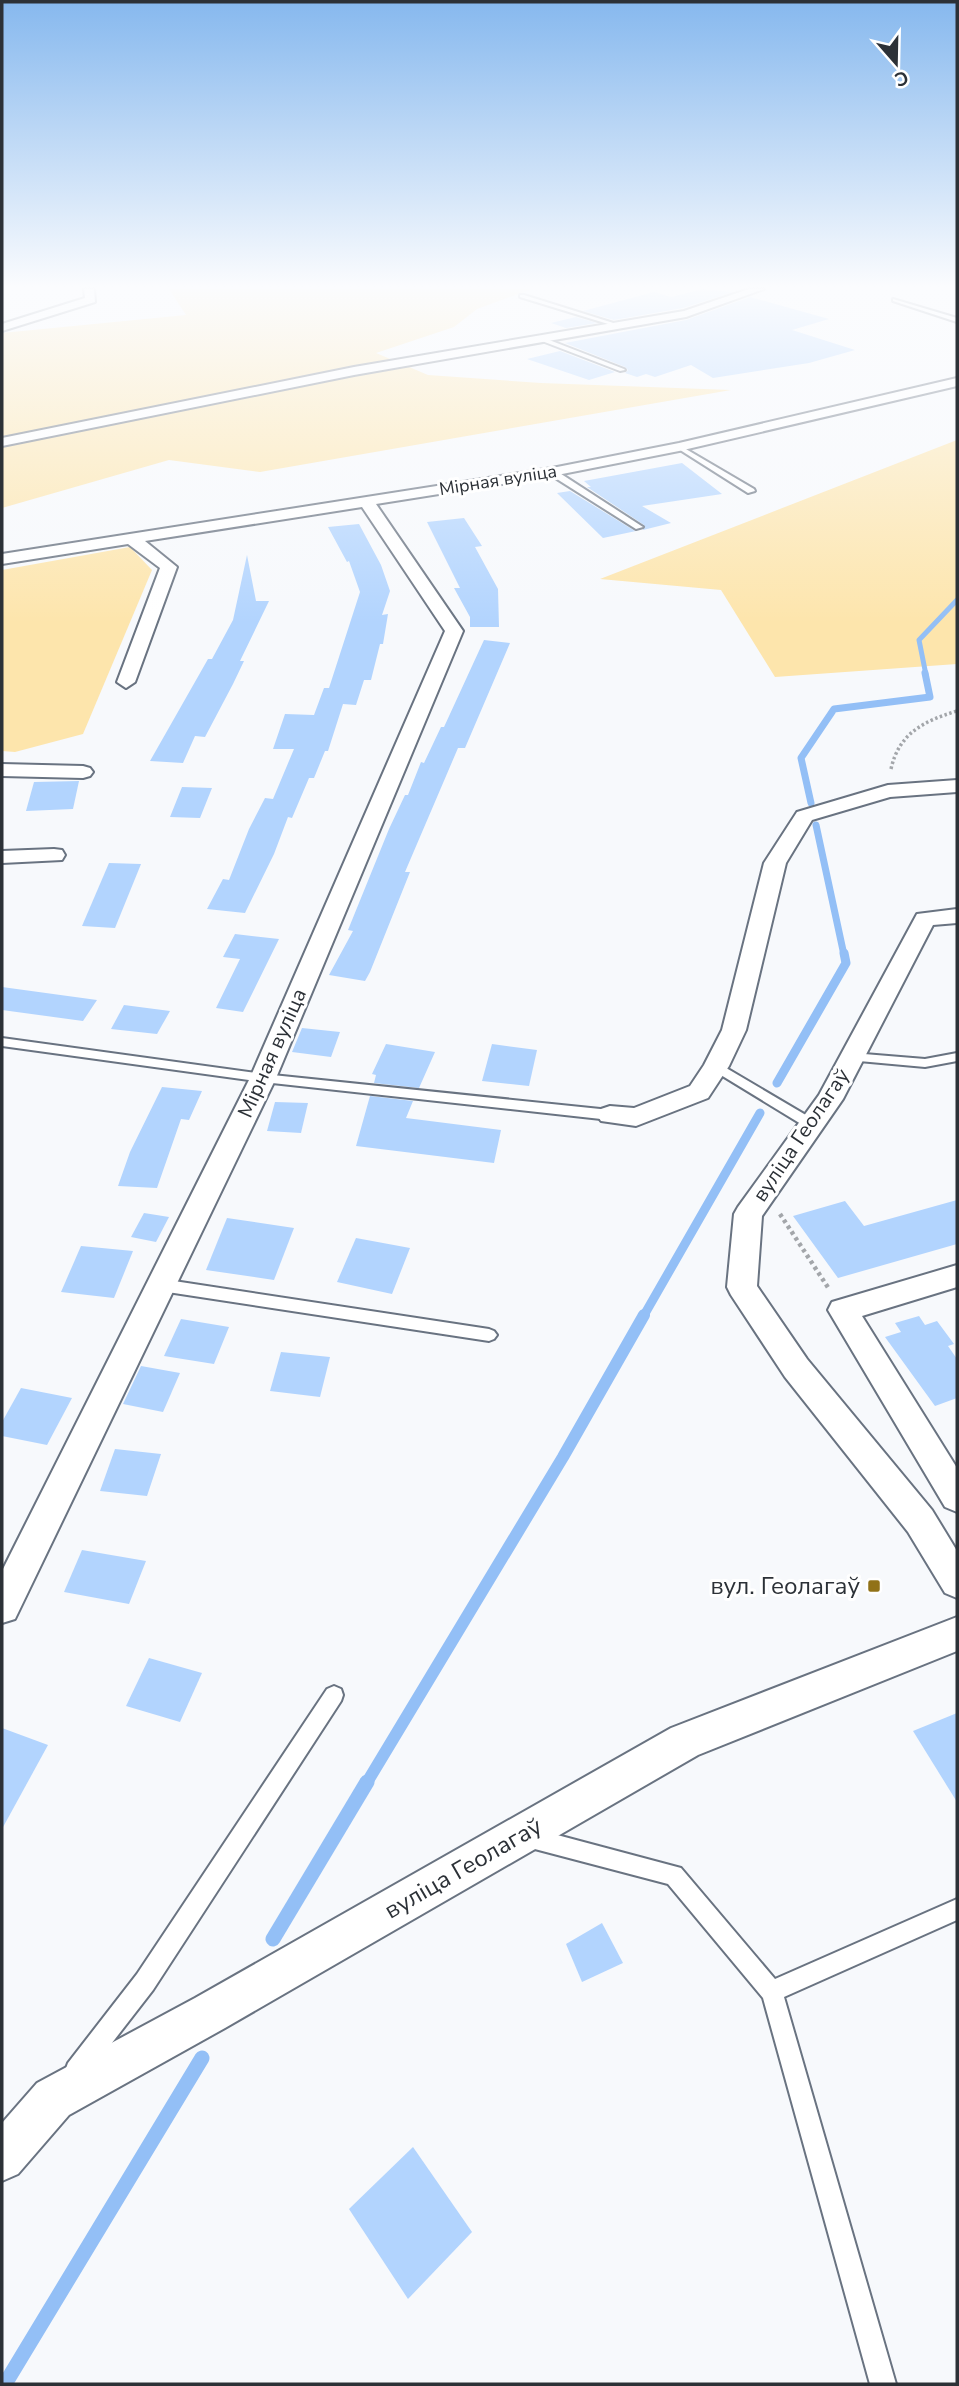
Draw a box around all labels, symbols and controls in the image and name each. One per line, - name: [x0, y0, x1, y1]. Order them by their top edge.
- north arrow: [861, 28, 931, 98]
- text: С: [891, 64, 912, 92]
- street label: Мірная вуліца: [437, 459, 559, 501]
- street label: Мірная вуліца: [231, 984, 313, 1122]
- street label: вуліца Геолагаў: [746, 1063, 856, 1207]
- place label: вул. Геолагаў: [710, 1570, 860, 1602]
- marker: вул. Геолагаў: [866, 1578, 882, 1594]
- street label: вуліца Геолагаў: [378, 1810, 548, 1926]

